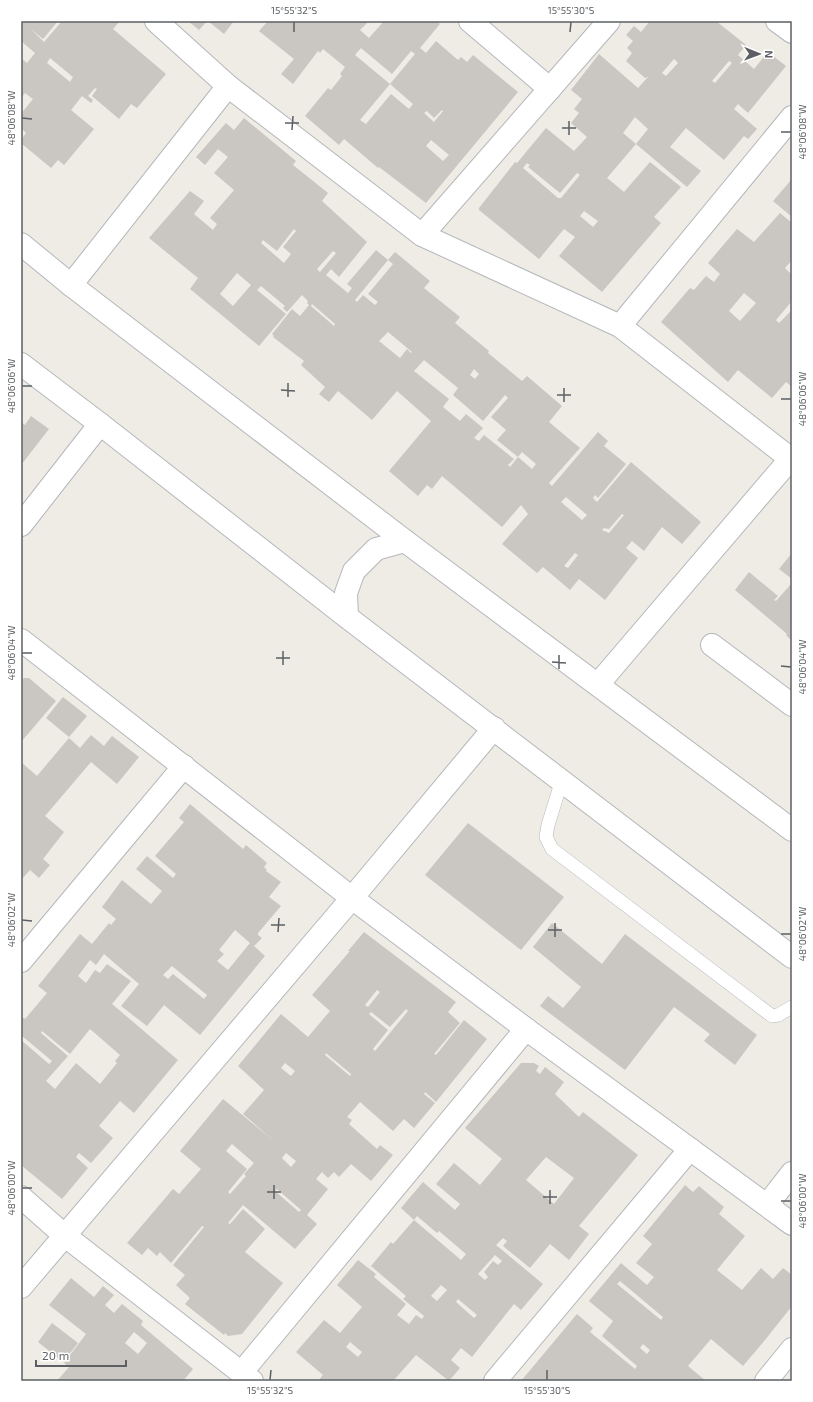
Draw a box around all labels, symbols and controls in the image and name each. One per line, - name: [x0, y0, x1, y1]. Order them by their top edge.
- text: 15°55'32"S: [271, 4, 317, 16]
- text: 15°55'30"S: [548, 4, 595, 16]
- north arrow: [739, 34, 779, 74]
- text: N: [763, 50, 776, 58]
- text: 48°06'08"W: [5, 90, 17, 145]
- text: 48°06'08"W: [796, 104, 808, 159]
- text: 48°06'06"W: [5, 358, 17, 413]
- text: 48°06'06"W: [796, 371, 808, 426]
- text: 48°06'04"W: [5, 625, 17, 680]
- text: 48°06'04"W: [796, 639, 808, 694]
- text: 48°06'02"W: [5, 892, 17, 947]
- text: 48°06'02"W: [796, 906, 808, 961]
- text: 48°06'00"W: [5, 1160, 17, 1215]
- text: 48°06'00"W: [796, 1173, 808, 1228]
- scale bar: [36, 1342, 126, 1368]
- text: 20 m: [42, 1348, 69, 1362]
- text: 15°55'32"S: [247, 1384, 293, 1396]
- text: 15°55'30"S: [524, 1384, 571, 1396]

